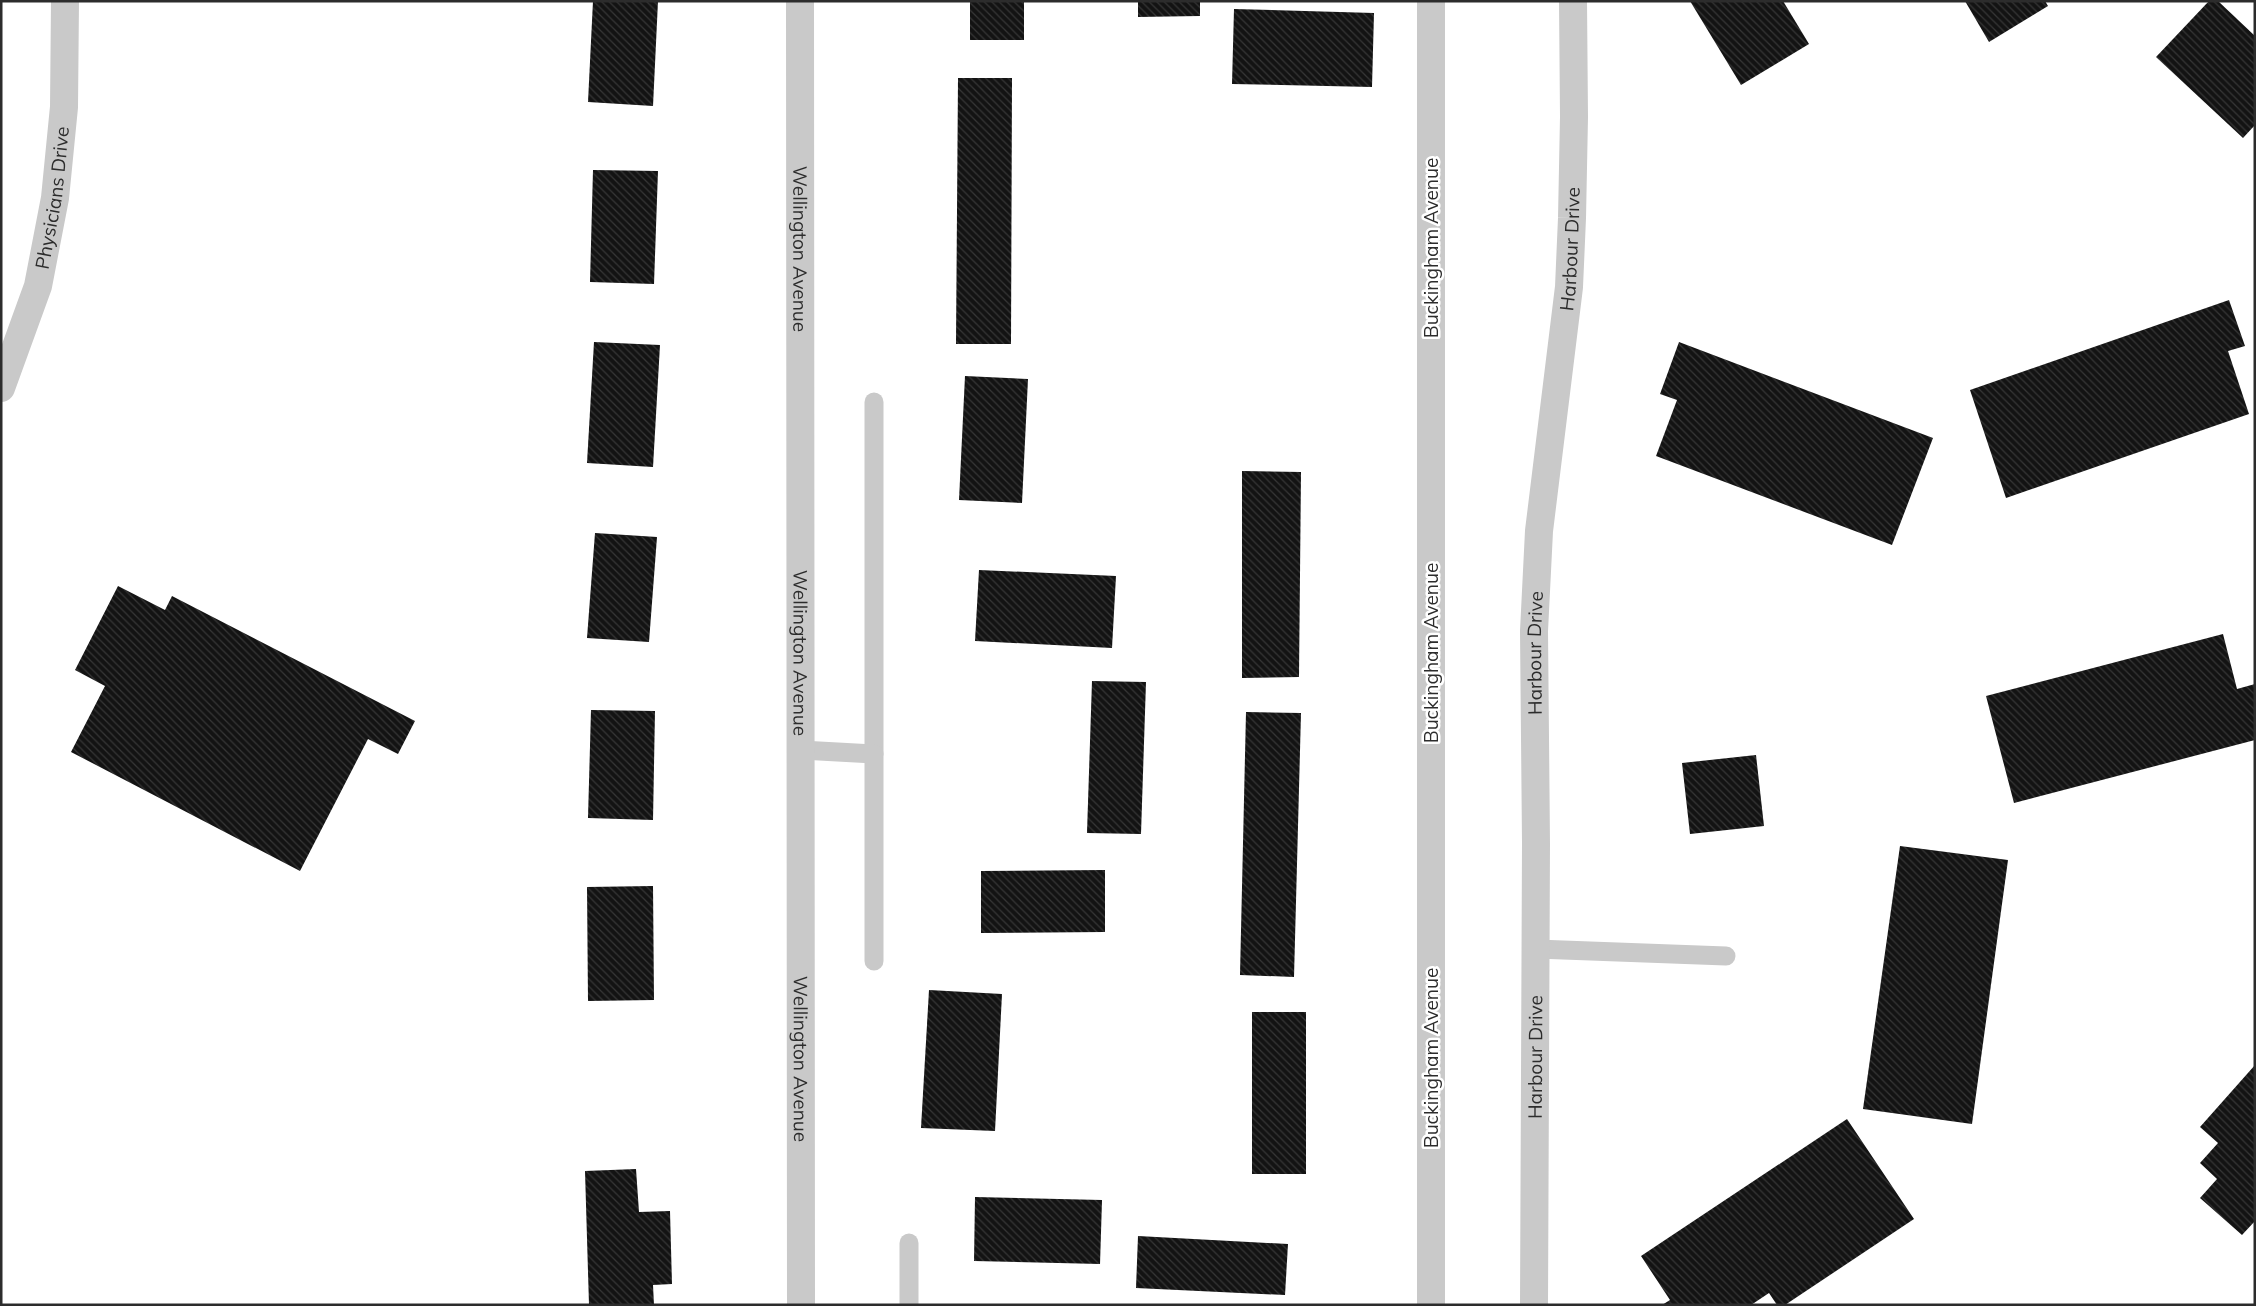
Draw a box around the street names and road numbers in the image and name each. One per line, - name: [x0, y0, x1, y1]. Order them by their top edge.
- street label: Physicians Drive: [30, 125, 74, 271]
- street label: Buckingham Avenue: [1419, 158, 1443, 338]
- street label: Wellington Avenue: [788, 166, 812, 332]
- street label: Harbour Drive: [1554, 187, 1585, 312]
- street label: Buckingham Avenue: [1419, 563, 1443, 743]
- street label: Wellington Avenue: [788, 570, 813, 736]
- street label: Harbour Drive: [1522, 591, 1548, 715]
- street label: Buckingham Avenue: [1419, 968, 1443, 1148]
- street label: Wellington Avenue: [789, 976, 813, 1142]
- street label: Harbour Drive: [1523, 995, 1547, 1119]

